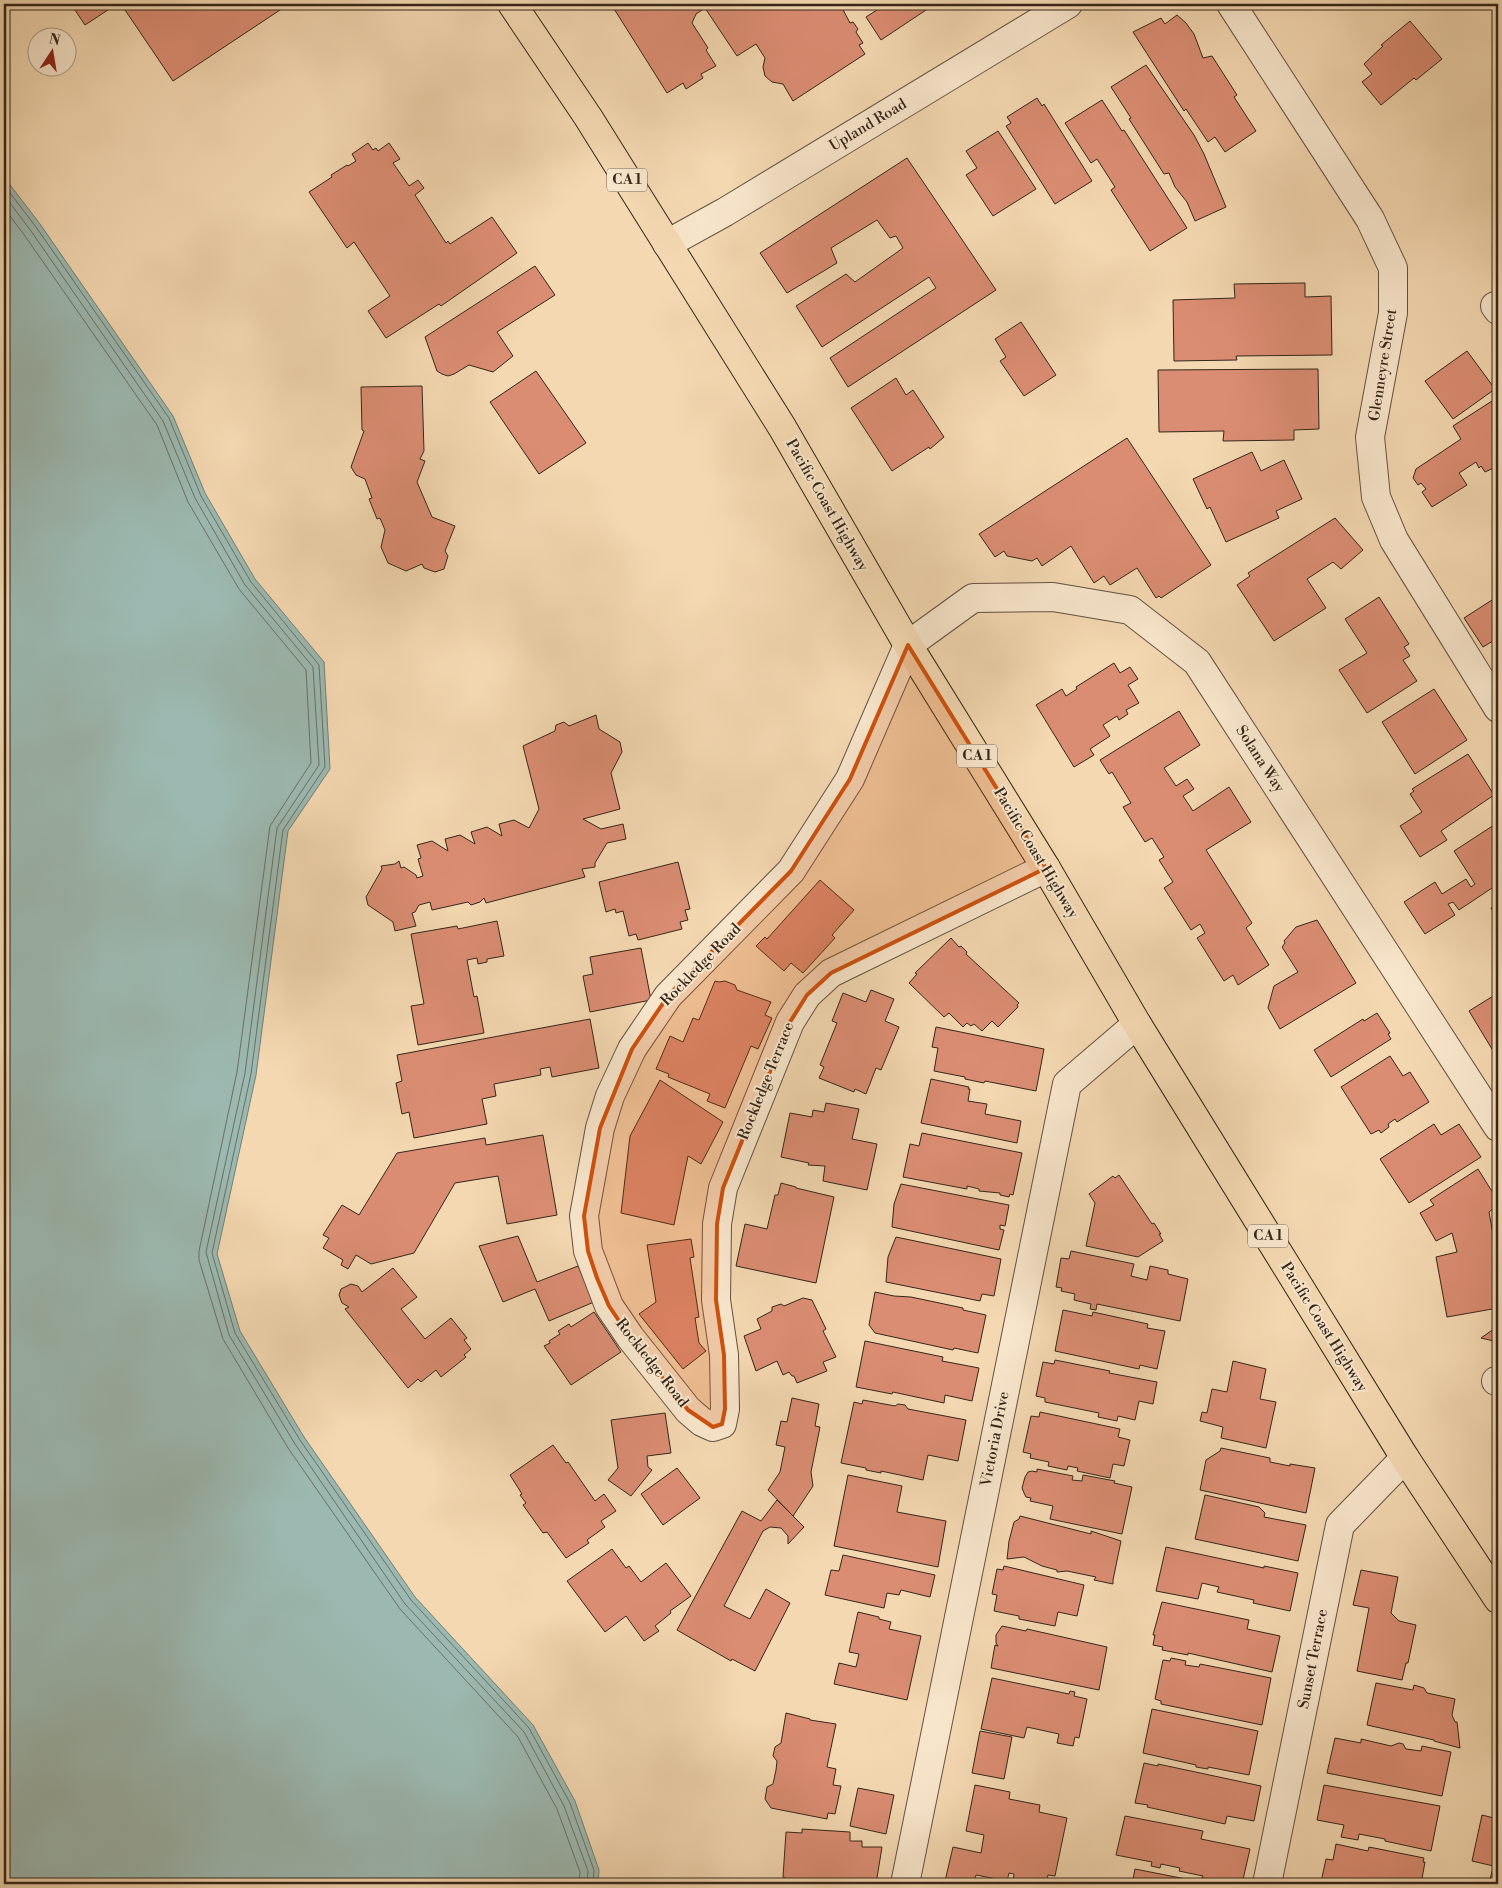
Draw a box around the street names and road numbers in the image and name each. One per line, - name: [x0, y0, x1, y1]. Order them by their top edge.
- street label: Upland Road: [826, 94, 911, 156]
- road number: CA 1: [607, 168, 647, 192]
- street label: Glenneyre Street: [1365, 307, 1401, 423]
- street label: Pacific Coast Highway: [781, 435, 873, 575]
- street label: Solana Way: [1231, 722, 1289, 797]
- road number: CA 1: [957, 744, 997, 768]
- street label: Pacific Coast Highway: [989, 784, 1083, 923]
- street label: Rockledge Road: [657, 919, 746, 1010]
- street label: Rockledge Terrace: [734, 1019, 798, 1143]
- road number: CA 1: [1248, 1224, 1288, 1248]
- street label: Pacific Coast Highway: [1276, 1259, 1372, 1396]
- street label: Rockledge Road: [611, 1315, 693, 1412]
- street label: Victoria Drive: [976, 1390, 1014, 1489]
- street label: Sunset Terrace: [1294, 1607, 1332, 1711]

